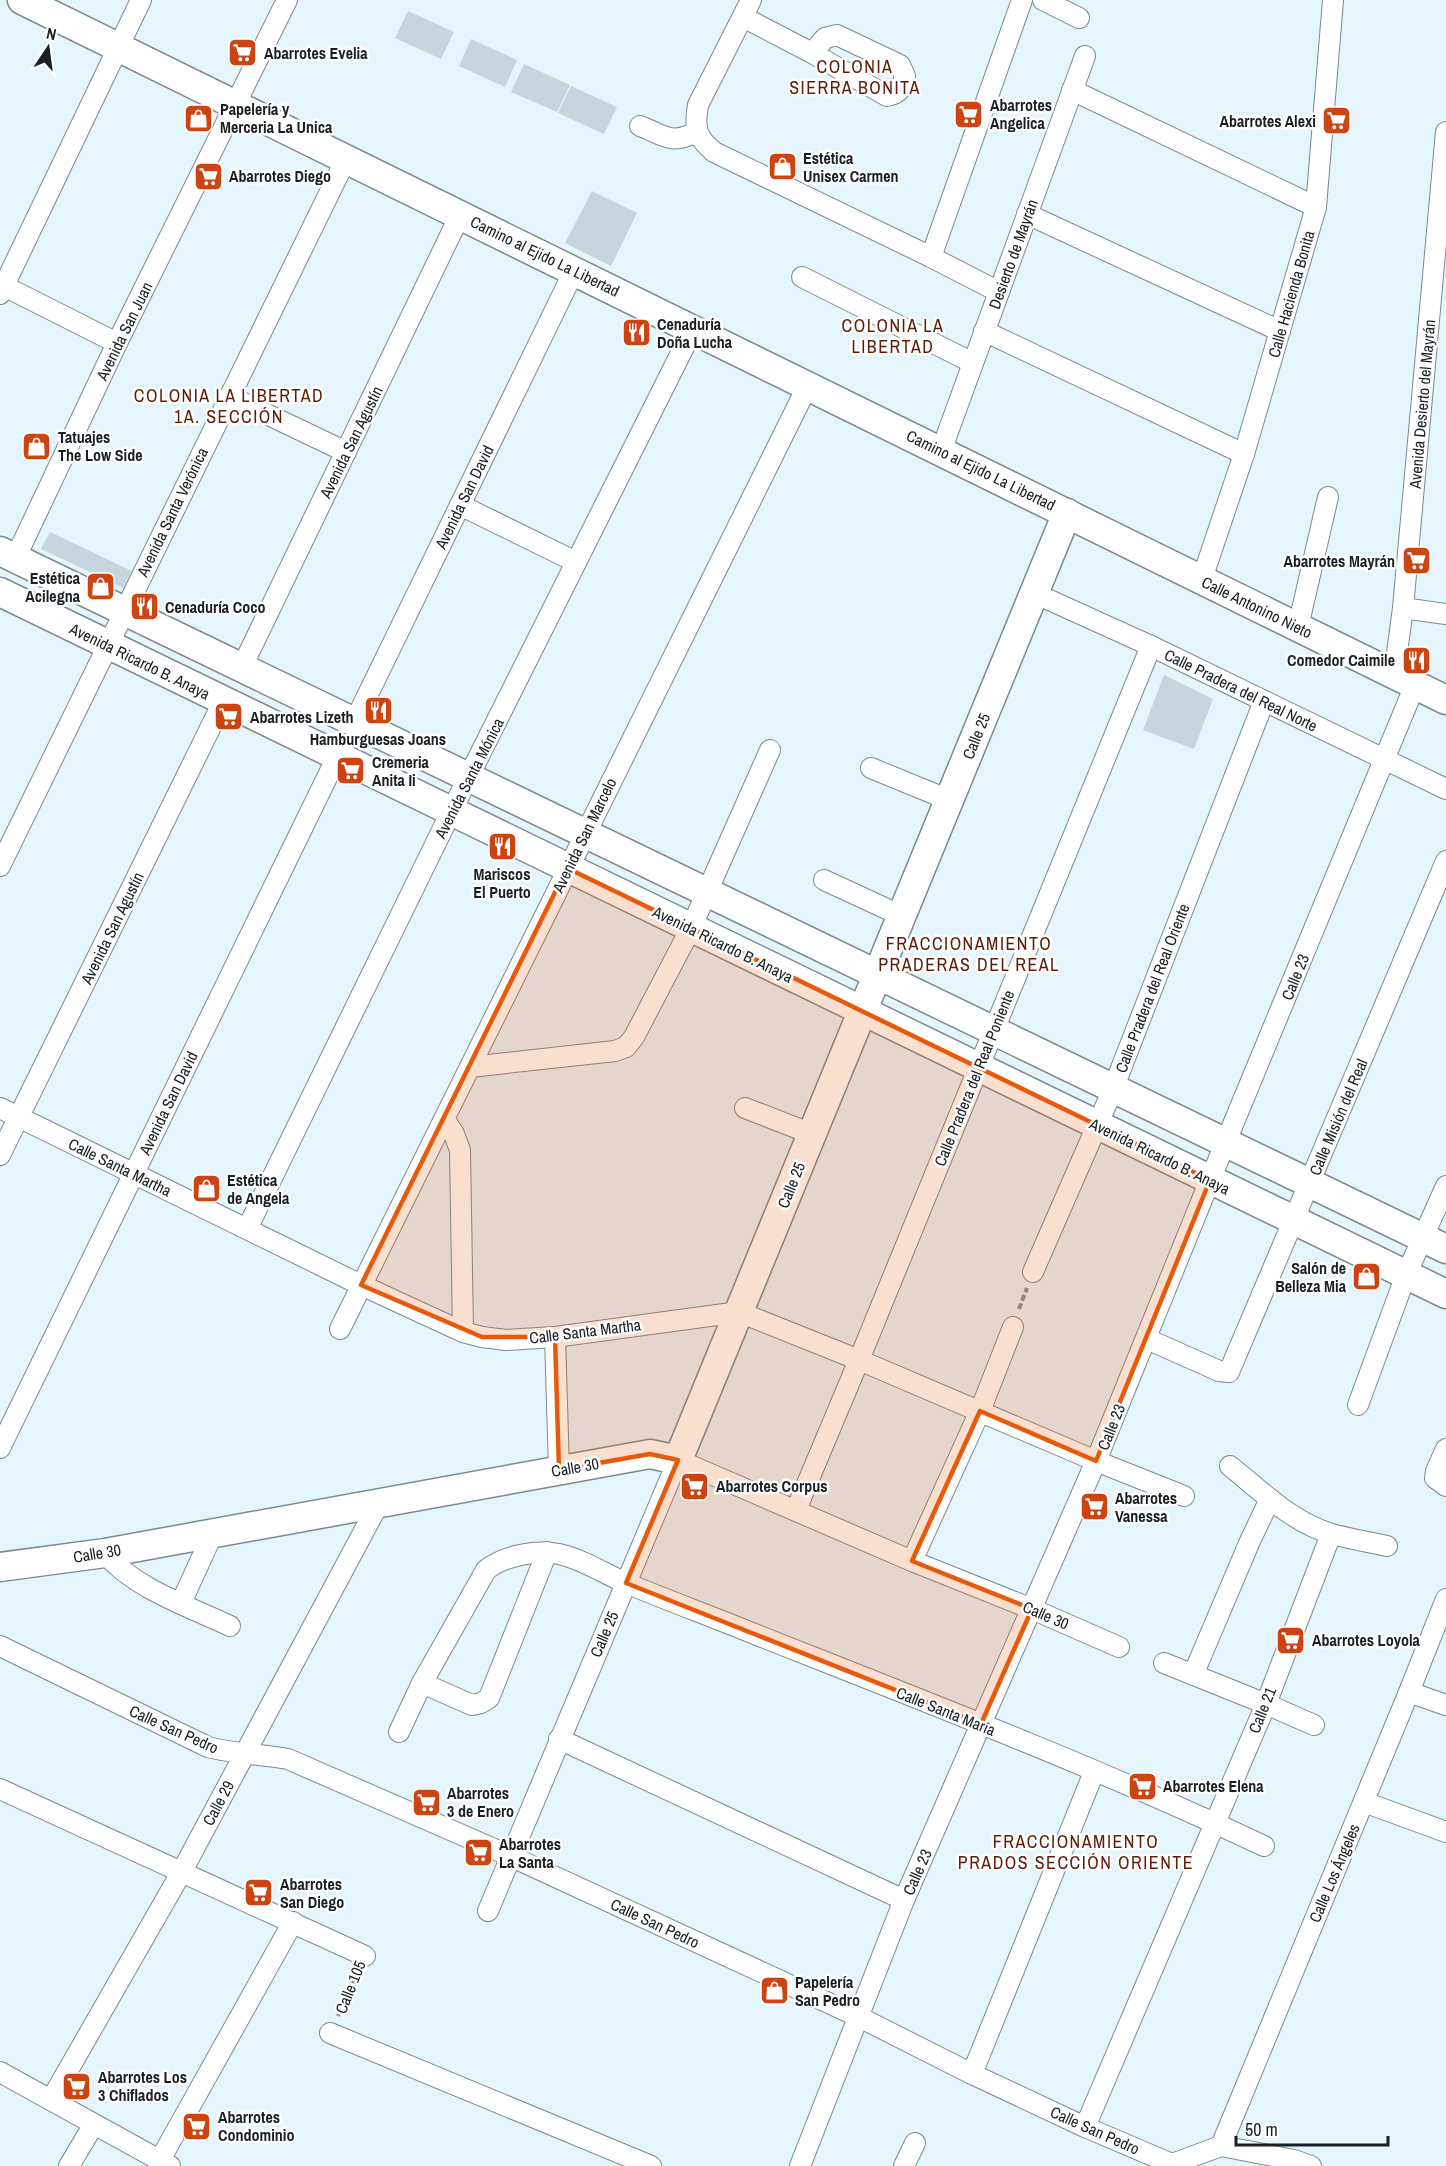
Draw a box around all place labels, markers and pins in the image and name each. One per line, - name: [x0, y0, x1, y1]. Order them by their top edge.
- supermarket icon: Abarrotes Evelia: [227, 37, 259, 69]
- place label: Abarrotes Evelia: [264, 42, 368, 64]
- place label: Abarrotes Angelica: [990, 94, 1052, 134]
- place label: Papelería y Merceria La Unica: [220, 98, 333, 138]
- supermarket icon: Abarrotes Angelica: [953, 98, 985, 130]
- shop icon: Papelería y Merceria La Unica: [183, 102, 215, 134]
- supermarket icon: Abarrotes Alexi: [1321, 105, 1353, 137]
- place label: Abarrotes Alexi: [1220, 110, 1316, 132]
- place label: Estética Unisex Carmen: [803, 147, 899, 187]
- shop icon: Estética Unisex Carmen: [766, 151, 798, 183]
- supermarket icon: Abarrotes Diego: [192, 160, 224, 192]
- place label: Abarrotes Diego: [229, 165, 331, 187]
- place label: Cenaduría Doña Lucha: [657, 313, 733, 353]
- restaurant icon: Cenaduría Doña Lucha: [620, 317, 652, 349]
- place label: Tatuajes The Low Side: [58, 426, 143, 466]
- shop icon: Tatuajes The Low Side: [21, 430, 53, 462]
- supermarket icon: Abarrotes Mayrán: [1400, 545, 1432, 577]
- place label: Abarrotes Mayrán: [1283, 550, 1395, 572]
- place label: Estética Acilegna: [25, 567, 81, 607]
- shop icon: Estética Acilegna: [85, 571, 117, 603]
- restaurant icon: Cenaduría Coco: [128, 591, 160, 623]
- place label: Cenaduría Coco: [165, 596, 266, 618]
- restaurant icon: Comedor Caimile: [1400, 644, 1432, 676]
- place label: Comedor Caimile: [1287, 649, 1395, 671]
- restaurant icon: Hamburguesas Joans: [362, 695, 394, 727]
- supermarket icon: Abarrotes Lizeth: [213, 701, 245, 733]
- place label: Abarrotes Lizeth: [250, 706, 354, 728]
- place label: Hamburguesas Joans: [310, 728, 446, 750]
- place label: Cremeria Anita Ii: [372, 751, 430, 791]
- supermarket icon: Cremeria Anita Ii: [335, 755, 367, 787]
- restaurant icon: Mariscos El Puerto: [486, 830, 518, 862]
- place label: Mariscos El Puerto: [473, 863, 531, 903]
- place label: Estética de Angela: [227, 1169, 290, 1209]
- shop icon: Estética de Angela: [190, 1173, 222, 1205]
- place label: Salón de Belleza Mia: [1275, 1257, 1347, 1297]
- shop icon: Salón de Belleza Mia: [1351, 1261, 1383, 1293]
- supermarket icon: Abarrotes Corpus: [679, 1470, 711, 1502]
- place label: Abarrotes Corpus: [716, 1475, 828, 1497]
- place label: Abarrotes Vanessa: [1115, 1487, 1177, 1527]
- supermarket icon: Abarrotes Vanessa: [1078, 1491, 1110, 1523]
- supermarket icon: Abarrotes Loyola: [1275, 1624, 1307, 1656]
- place label: Abarrotes Loyola: [1312, 1629, 1421, 1651]
- supermarket icon: Abarrotes Elena: [1126, 1770, 1158, 1802]
- place label: Abarrotes Elena: [1163, 1775, 1264, 1797]
- place label: Abarrotes 3 de Enero: [447, 1782, 514, 1822]
- supermarket icon: Abarrotes 3 de Enero: [410, 1786, 442, 1818]
- place label: Abarrotes La Santa: [499, 1833, 561, 1873]
- supermarket icon: Abarrotes La Santa: [462, 1837, 494, 1869]
- place label: Abarrotes San Diego: [280, 1873, 344, 1913]
- supermarket icon: Abarrotes San Diego: [243, 1877, 275, 1909]
- place label: Papelería San Pedro: [795, 1971, 860, 2011]
- shop icon: Papelería San Pedro: [758, 1975, 790, 2007]
- place label: Abarrotes Los 3 Chiflados: [98, 2066, 187, 2106]
- supermarket icon: Abarrotes Los 3 Chiflados: [61, 2070, 93, 2102]
- place label: Abarrotes Condominio: [218, 2106, 295, 2146]
- supermarket icon: Abarrotes Condominio: [181, 2110, 213, 2142]

